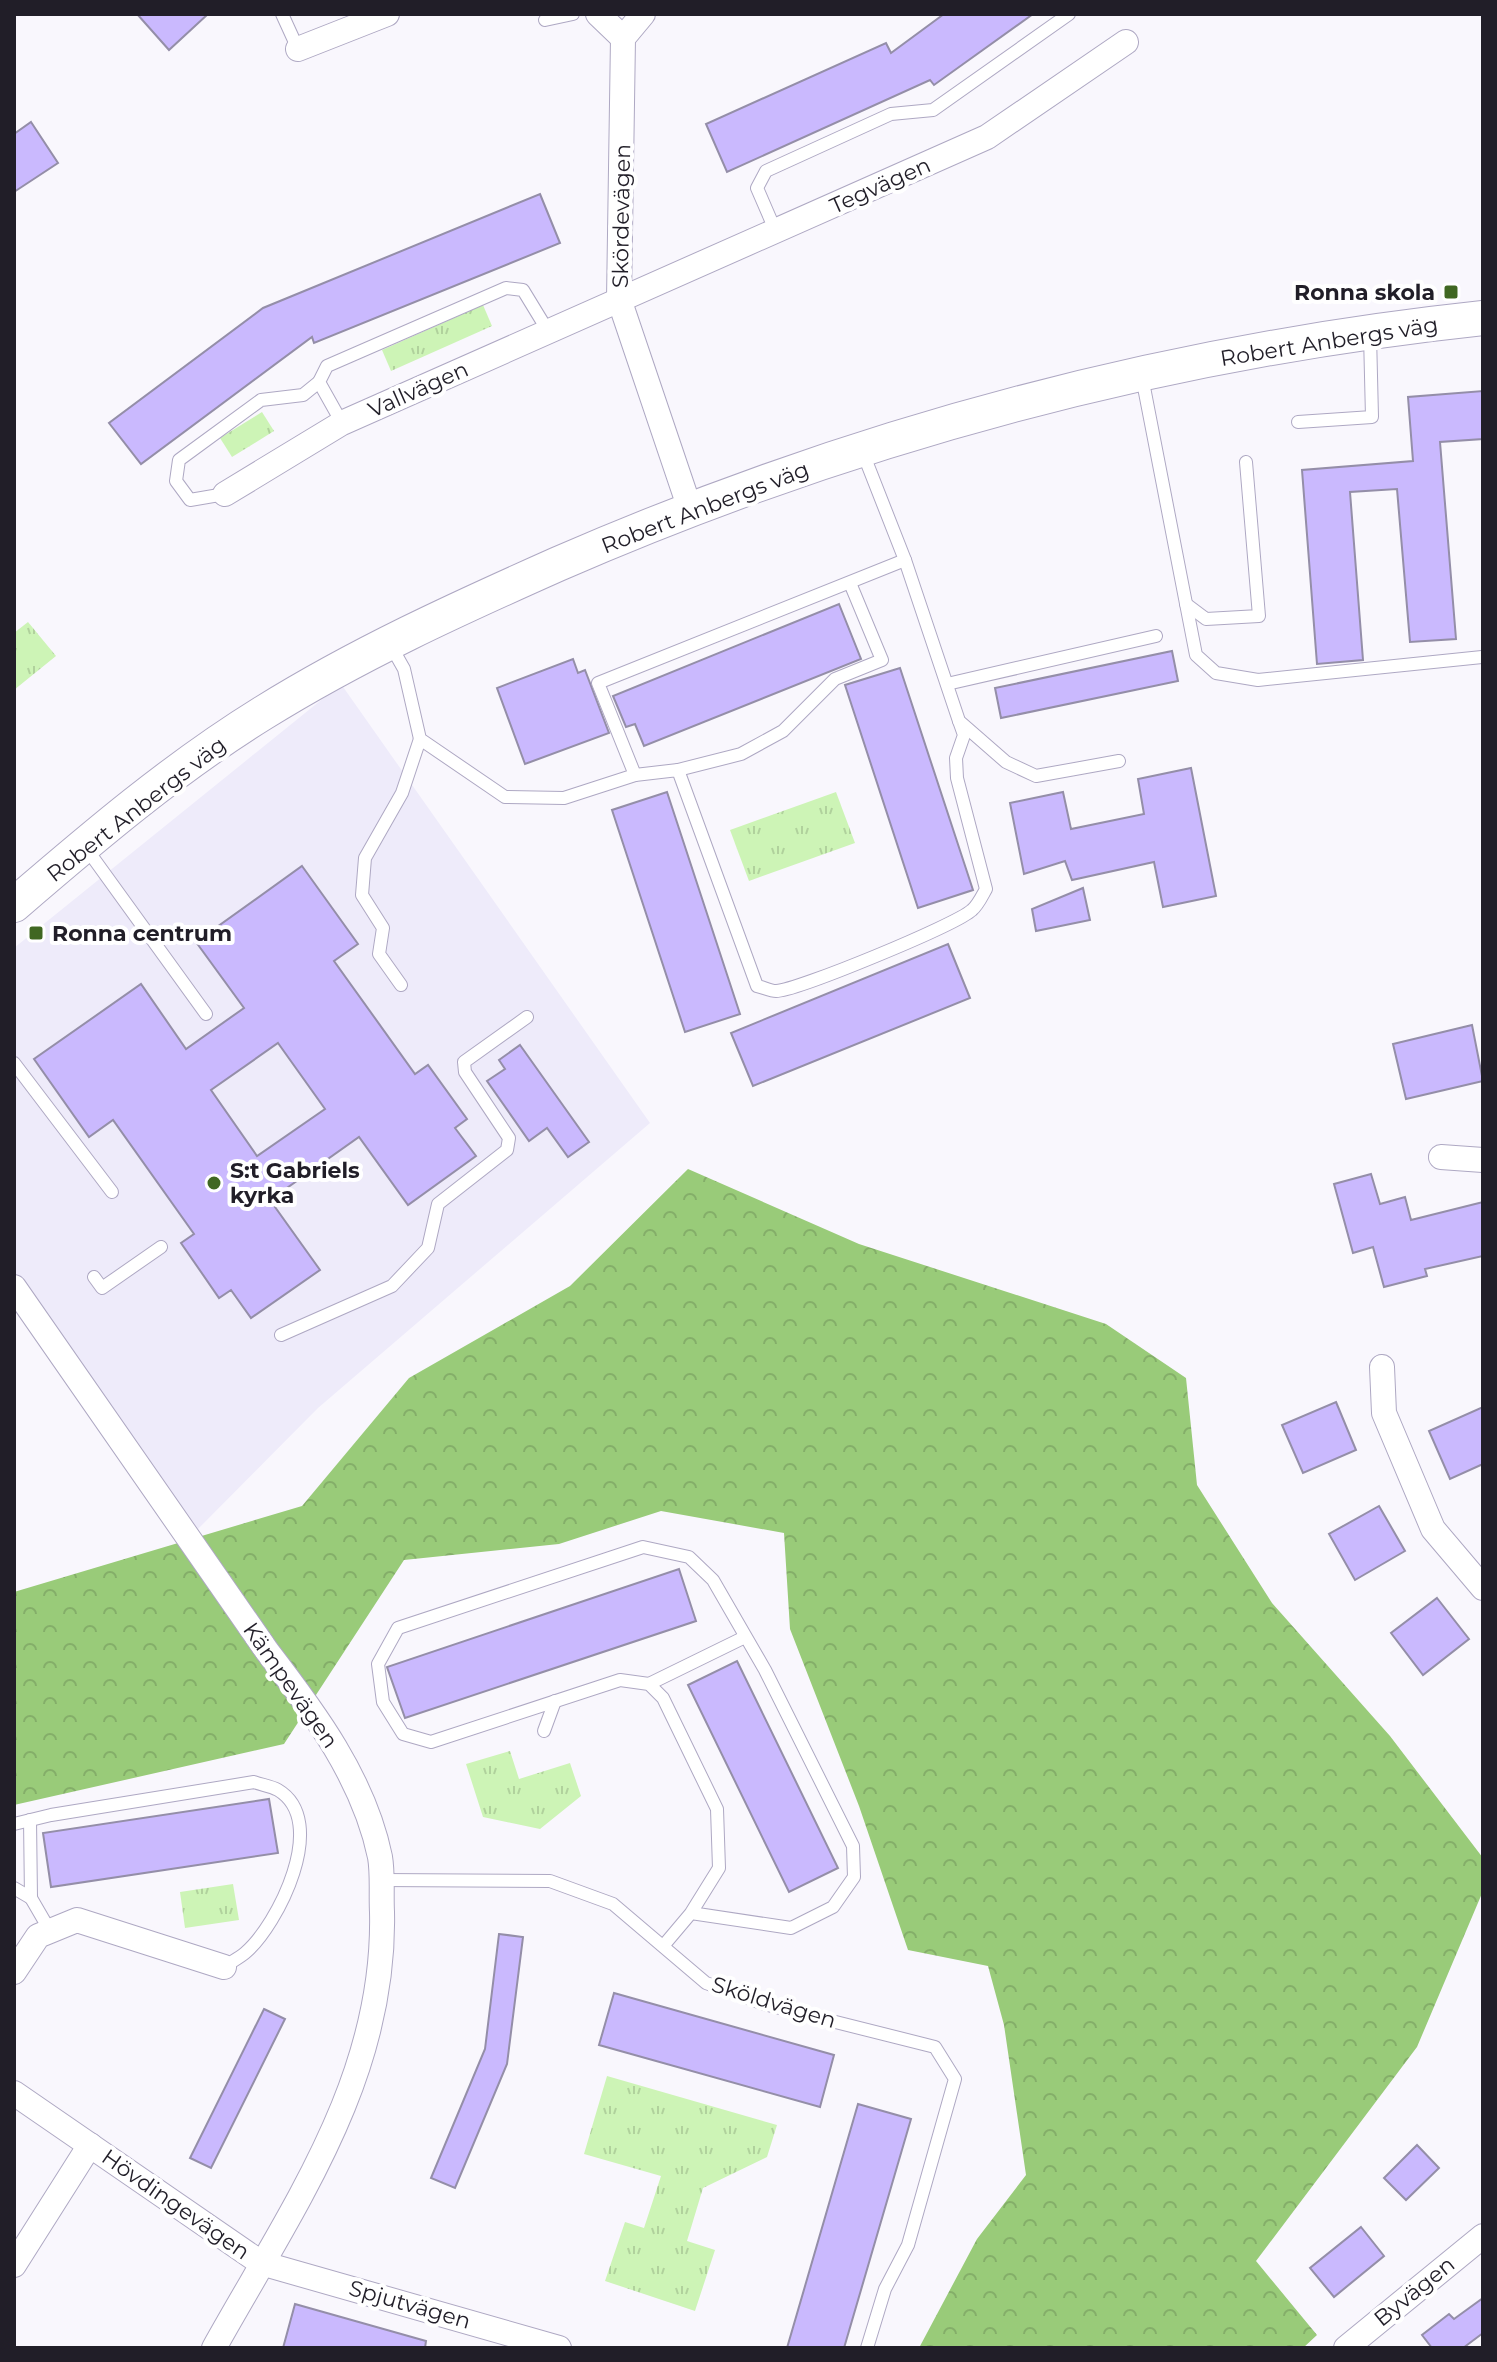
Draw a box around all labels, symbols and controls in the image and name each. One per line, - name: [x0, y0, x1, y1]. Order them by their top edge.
- street label: Skördevägen: [607, 144, 636, 288]
- street label: Tegvägen: [826, 151, 935, 220]
- place label: Ronna skola: [1294, 279, 1435, 306]
- marker: Ronna skola: [1442, 283, 1460, 301]
- street label: Robert Anbergs väg: [1218, 311, 1440, 372]
- street label: Vallvägen: [364, 355, 472, 423]
- street label: Robert Anbergs väg: [598, 455, 813, 560]
- street label: Robert Anbergs väg: [41, 731, 231, 888]
- place label: Ronna centrum: [52, 920, 232, 947]
- marker: Ronna centrum: [27, 924, 45, 942]
- place label: S:t Gabriels kyrka: [230, 1157, 360, 1209]
- marker: S:t Gabriels kyrka: [205, 1174, 223, 1192]
- street label: Kämpevägen: [237, 1617, 344, 1753]
- street label: Sköldvägen: [708, 1971, 839, 2034]
- street label: Hövdingevägen: [96, 2143, 255, 2266]
- street label: Byvägen: [1368, 2251, 1460, 2332]
- street label: Spjutvägen: [346, 2274, 474, 2335]

